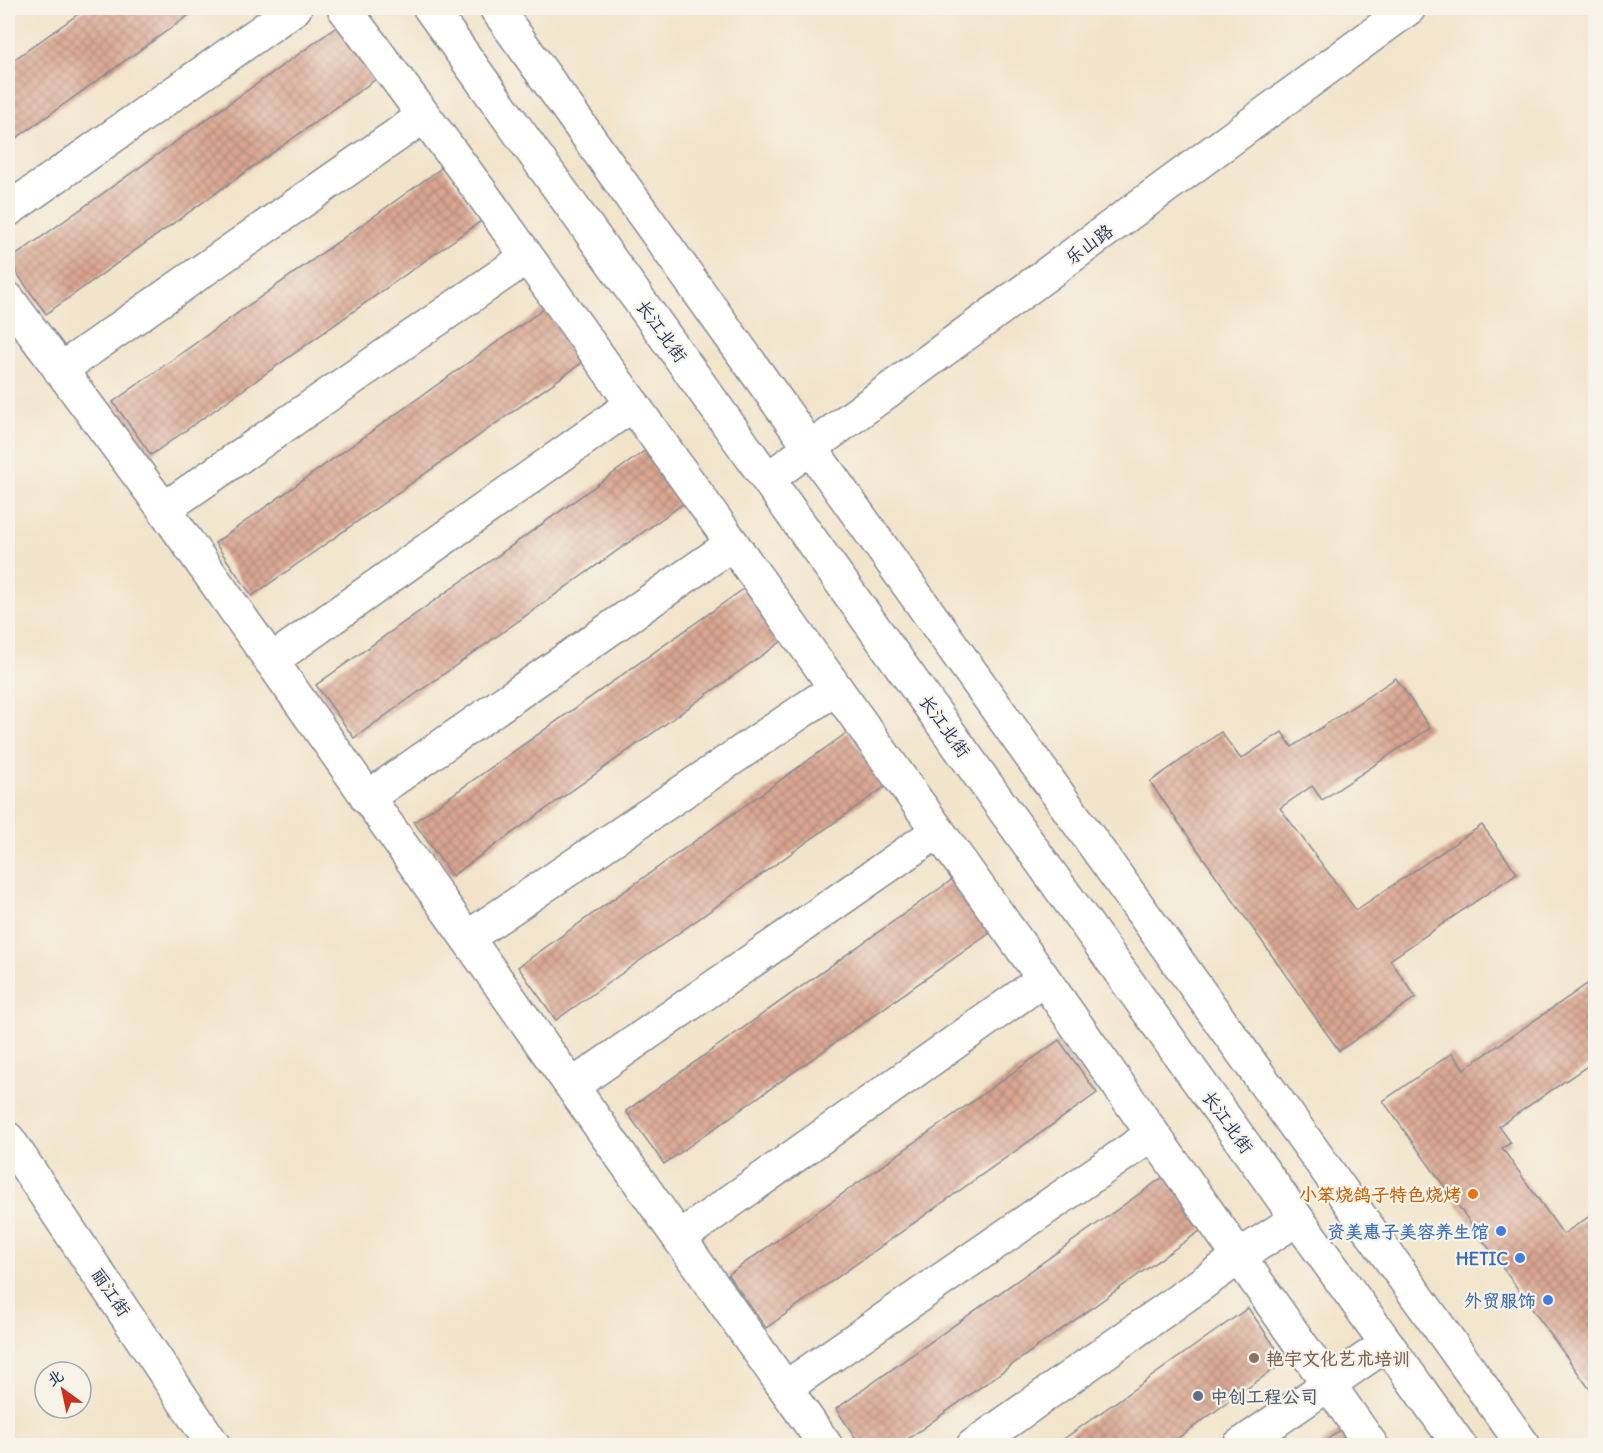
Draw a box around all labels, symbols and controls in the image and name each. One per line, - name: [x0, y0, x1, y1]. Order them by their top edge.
- street label: 乐山路: [1060, 219, 1118, 269]
- street label: 长江北街: [632, 295, 692, 367]
- street label: 长江北街: [915, 690, 975, 762]
- street label: 长江北街: [1198, 1086, 1258, 1158]
- place label: 小笨烧鸽子特色烧烤: [1299, 1183, 1461, 1206]
- marker: 小笨烧鸽子特色烧烤: [1466, 1187, 1480, 1201]
- place label: 资美惠子美容养生馆: [1327, 1220, 1489, 1243]
- marker: 资美惠子美容养生馆: [1494, 1224, 1508, 1238]
- place label: HETIC: [1456, 1247, 1508, 1270]
- marker: HETIC: [1513, 1251, 1527, 1265]
- street label: 丽江街: [86, 1263, 136, 1321]
- place label: 外贸服饰: [1464, 1289, 1536, 1312]
- marker: 外贸服饰: [1541, 1293, 1555, 1307]
- place label: 艳宇文化艺术培训: [1266, 1347, 1410, 1370]
- marker: 艳宇文化艺术培训: [1247, 1351, 1261, 1365]
- north arrow: [33, 1360, 93, 1420]
- text: 北: [43, 1365, 67, 1390]
- place label: 中创工程公司: [1210, 1385, 1318, 1408]
- marker: 中创工程公司: [1191, 1389, 1205, 1403]

